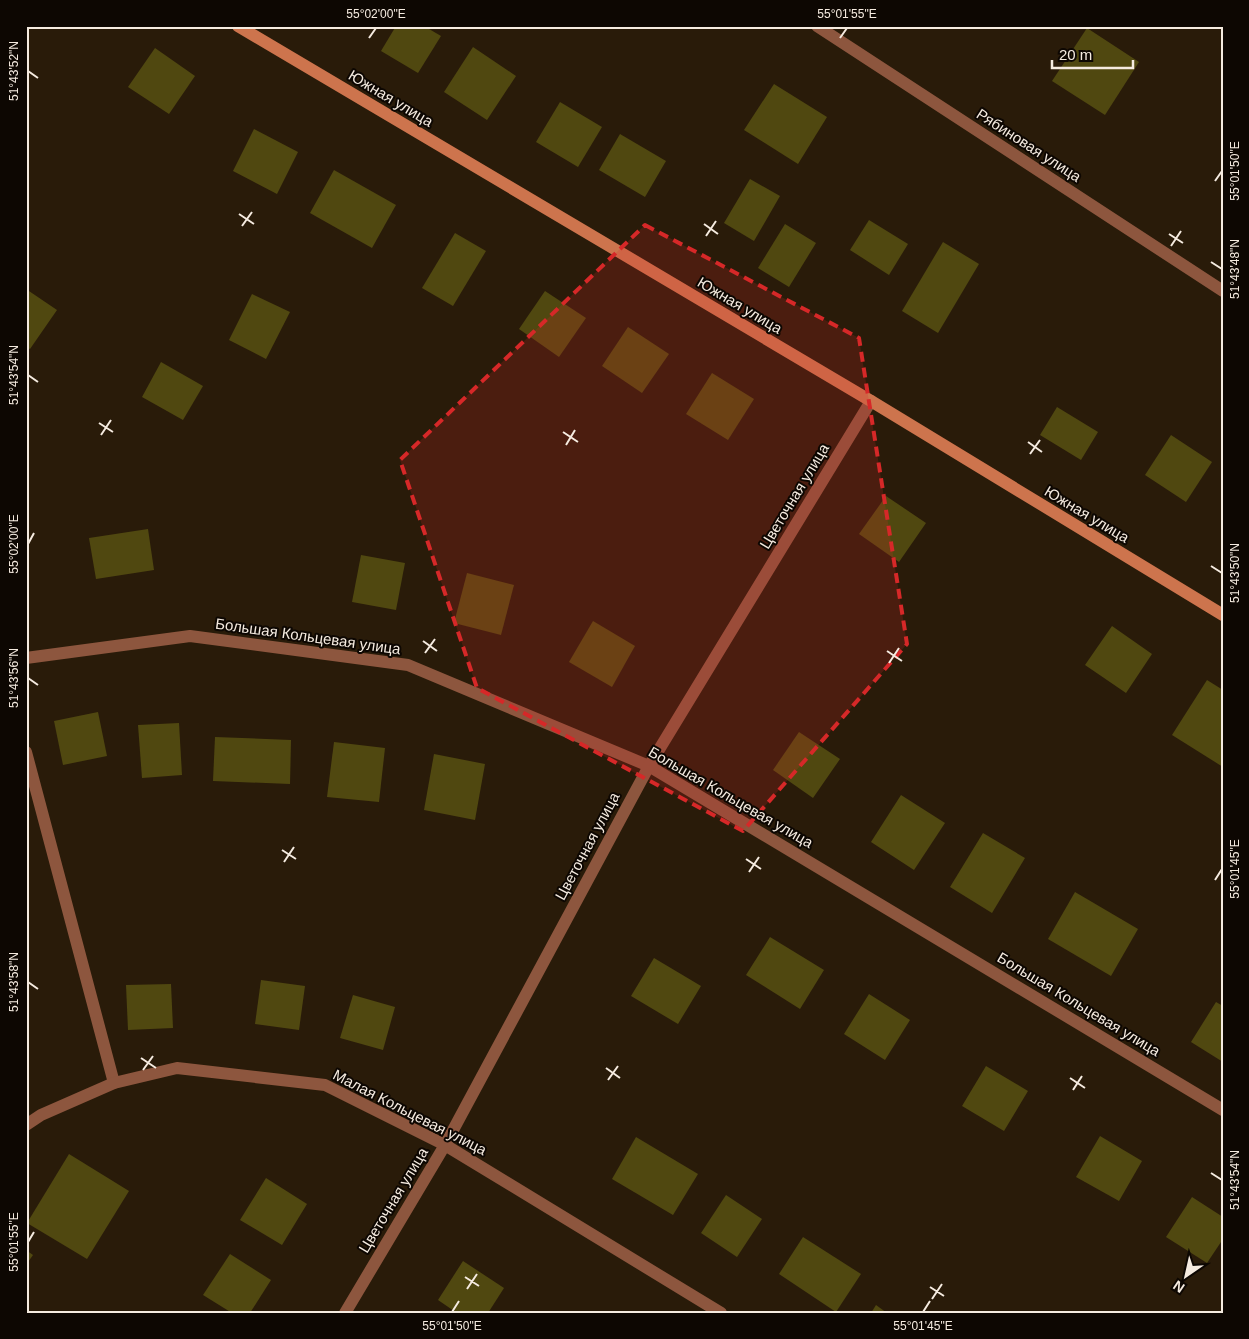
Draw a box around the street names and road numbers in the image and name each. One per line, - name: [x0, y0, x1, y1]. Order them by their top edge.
- street label: Южная улица: [346, 66, 437, 130]
- street label: Рябиновая улица: [974, 105, 1085, 185]
- street label: Южная улица: [695, 273, 786, 337]
- street label: Цветочная улица: [756, 440, 832, 552]
- street label: Южная улица: [1042, 482, 1133, 546]
- street label: Большая Кольцевая улица: [214, 615, 402, 658]
- street label: Большая Кольцевая улица: [646, 743, 817, 851]
- street label: Цветочная улица: [551, 789, 623, 903]
- street label: Большая Кольцевая улица: [995, 949, 1164, 1060]
- street label: Малая Кольцевая улица: [330, 1066, 490, 1158]
- street label: Цветочная улица: [355, 1144, 431, 1256]

